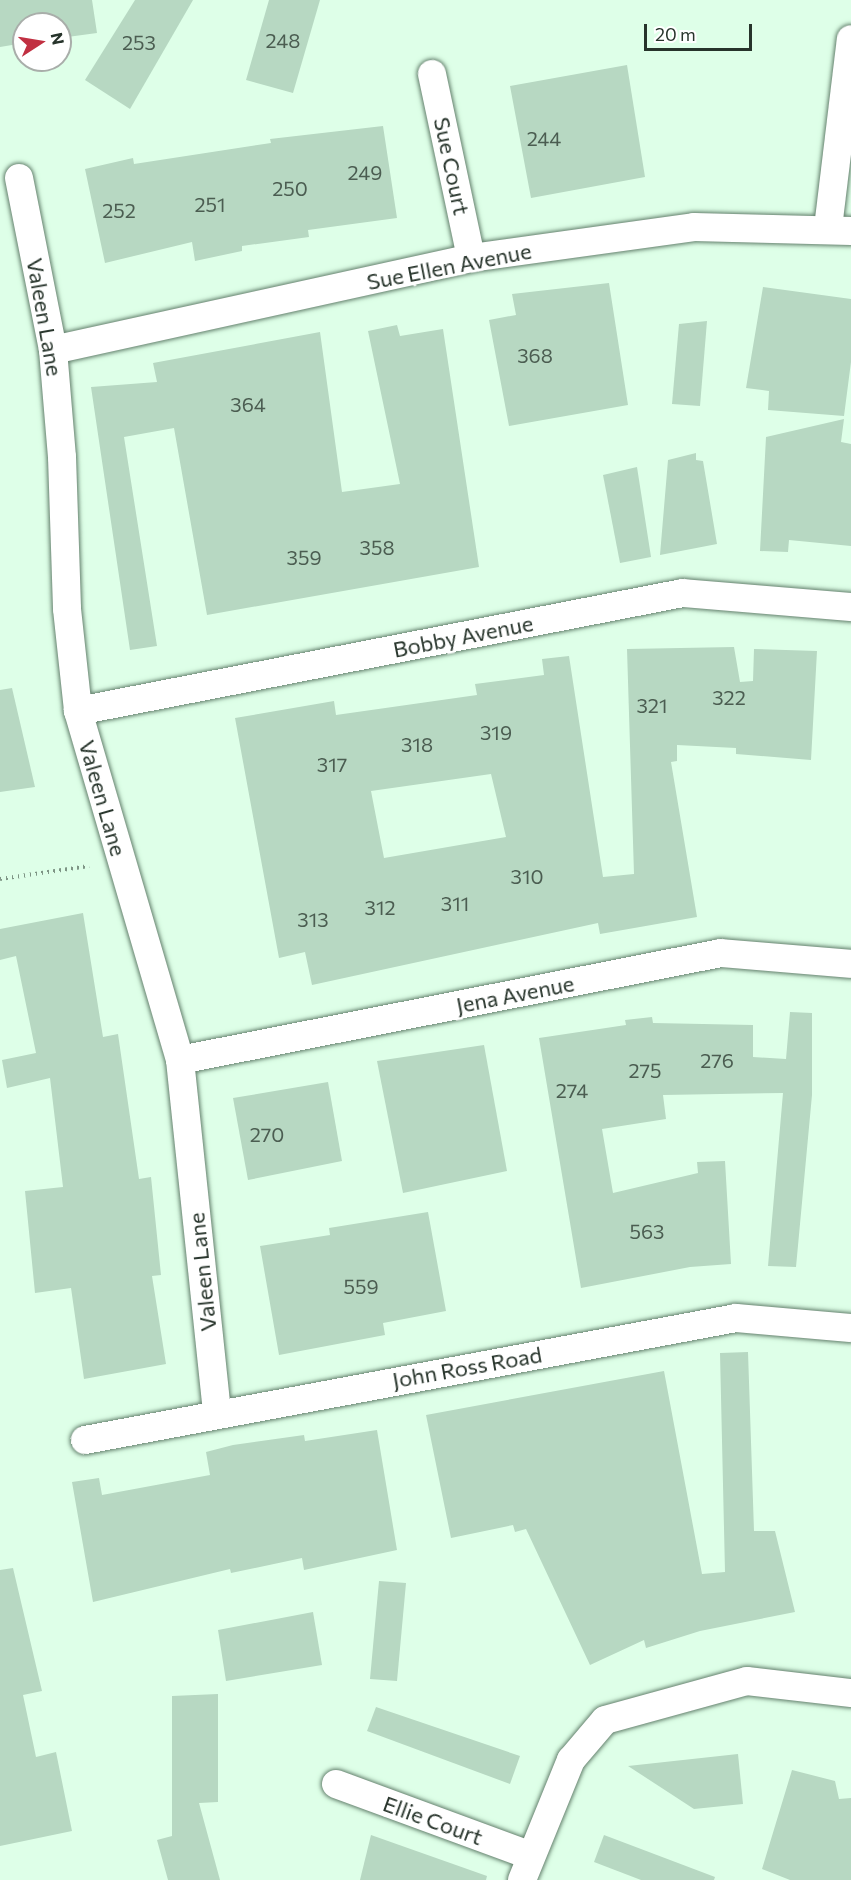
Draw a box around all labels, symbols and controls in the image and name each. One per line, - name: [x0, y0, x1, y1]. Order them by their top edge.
- north arrow: [12, 12, 72, 72]
- scale bar: [647, 12, 755, 50]
- text: 20 m: [655, 23, 696, 45]
- house number: 248: [266, 28, 300, 52]
- house number: 253: [122, 30, 156, 54]
- text: N: [48, 31, 69, 46]
- street label: Sue Court: [429, 115, 475, 217]
- house number: 244: [527, 126, 561, 150]
- house number: 249: [348, 160, 382, 184]
- house number: 250: [272, 176, 308, 200]
- house number: 251: [194, 192, 226, 216]
- house number: 252: [102, 198, 136, 222]
- street label: Sue Ellen Avenue: [365, 237, 533, 295]
- street label: Valeen Lane: [22, 256, 68, 378]
- house number: 368: [517, 343, 553, 367]
- house number: 364: [230, 392, 266, 416]
- house number: 358: [359, 535, 395, 559]
- house number: 359: [286, 545, 322, 569]
- street label: Bobby Avenue: [391, 609, 535, 663]
- house number: 322: [712, 685, 746, 709]
- house number: 321: [637, 693, 667, 717]
- house number: 319: [480, 720, 512, 744]
- house number: 318: [401, 732, 433, 756]
- street label: Valeen Lane: [74, 737, 132, 859]
- house number: 317: [317, 752, 347, 776]
- house number: 310: [510, 864, 544, 888]
- house number: 311: [441, 891, 469, 915]
- house number: 312: [364, 895, 396, 919]
- house number: 313: [297, 907, 329, 931]
- street label: Jena Avenue: [454, 970, 576, 1018]
- house number: 276: [700, 1048, 734, 1072]
- house number: 275: [628, 1058, 662, 1082]
- house number: 274: [556, 1078, 588, 1102]
- house number: 270: [250, 1122, 284, 1146]
- street label: Valeen Lane: [183, 1211, 221, 1333]
- house number: 563: [630, 1219, 664, 1243]
- house number: 559: [343, 1274, 379, 1298]
- street label: John Ross Road: [390, 1341, 544, 1393]
- street label: Ellie Court: [380, 1790, 486, 1850]

